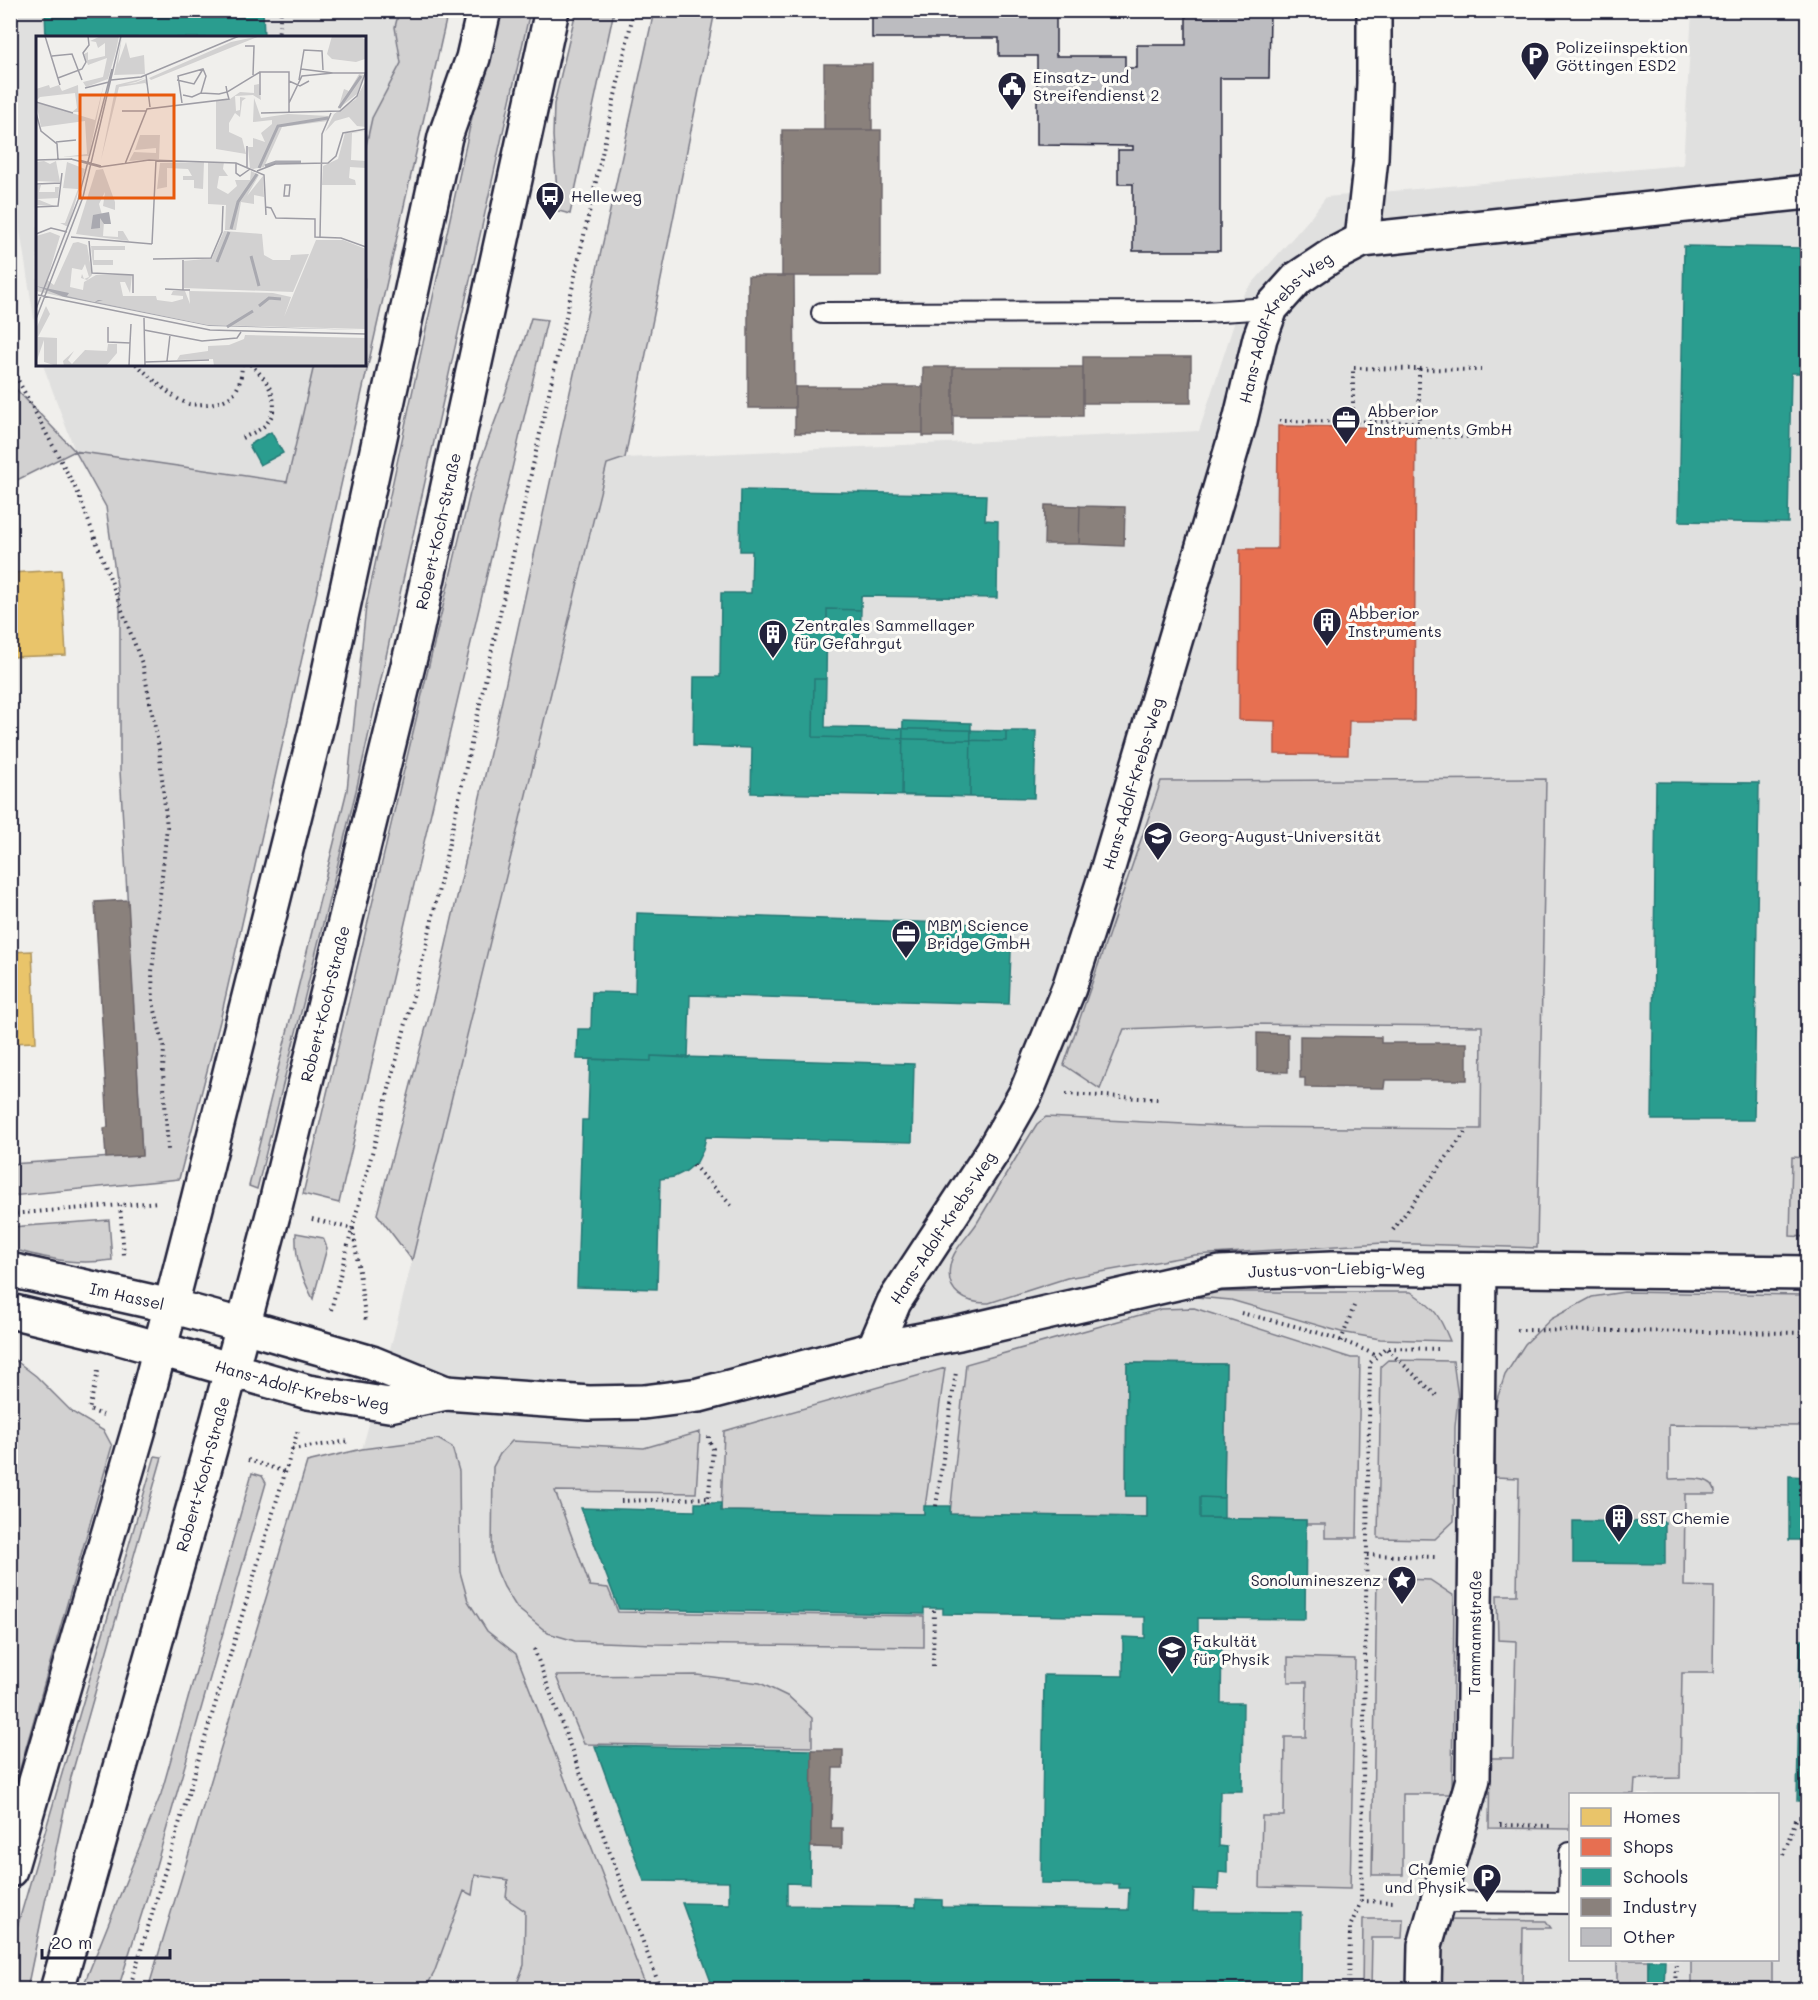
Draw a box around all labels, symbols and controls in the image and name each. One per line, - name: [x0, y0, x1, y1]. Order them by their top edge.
- inset map: [36, 36, 366, 366]
- place label: Polizeiinspektion Göttingen ESD2: [1556, 36, 1688, 75]
- parking icon: Polizeiinspektion Göttingen ESD2: [1519, 40, 1551, 82]
- place label: Einsatz- und Streifendienst 2: [1033, 66, 1160, 105]
- public building icon: Einsatz- und Streifendienst 2: [996, 70, 1028, 112]
- bus stop icon: Helleweg: [534, 180, 566, 222]
- place label: Helleweg: [571, 185, 642, 206]
- street label: Hans-Adolf-Krebs-Weg: [1234, 247, 1336, 405]
- place label: Abberior Instruments GmbH: [1367, 400, 1512, 439]
- office icon: Abberior Instruments GmbH: [1330, 404, 1362, 446]
- street label: Robert-Koch-Straße: [410, 451, 465, 612]
- place label: Abberior Instruments: [1348, 602, 1442, 641]
- building icon: Abberior Instruments: [1311, 606, 1343, 648]
- place label: Zentrales Sammellager für Gefahrgut: [794, 614, 975, 653]
- building icon: Zentrales Sammellager für Gefahrgut: [757, 618, 789, 660]
- street label: Hans-Adolf-Krebs-Weg: [1097, 695, 1168, 872]
- school or university icon: Georg-August-Universität: [1142, 820, 1174, 862]
- place label: Georg-August-Universität: [1179, 825, 1381, 846]
- place label: MBM Science Bridge GmbH: [927, 914, 1031, 953]
- office icon: MBM Science Bridge GmbH: [890, 918, 922, 960]
- street label: Robert-Koch-Straße: [295, 923, 354, 1084]
- street label: Hans-Adolf-Krebs-Weg: [885, 1147, 1000, 1308]
- street label: Justus-von-Liebig-Weg: [1248, 1257, 1425, 1282]
- street label: Im Hassel: [88, 1277, 166, 1314]
- street label: Hans-Adolf-Krebs-Weg: [213, 1355, 391, 1415]
- street label: Robert-Koch-Straße: [170, 1394, 234, 1554]
- building icon: SST Chemie: [1603, 1502, 1635, 1544]
- place label: SST Chemie: [1640, 1507, 1730, 1528]
- place icon: Sonolumineszenz: [1386, 1564, 1418, 1606]
- place label: Sonolumineszenz: [1251, 1569, 1381, 1590]
- street label: Tammannstraße: [1463, 1570, 1485, 1695]
- place label: Fakultät für Physik: [1193, 1630, 1269, 1669]
- school or university icon: Fakultät für Physik: [1156, 1634, 1188, 1676]
- legend: [1569, 1793, 1779, 1961]
- text: Homes: [1623, 1804, 1681, 1828]
- text: Shops: [1623, 1834, 1674, 1858]
- place label: Chemie und Physik: [1385, 1858, 1466, 1897]
- parking icon: Chemie und Physik: [1471, 1862, 1503, 1904]
- text: Schools: [1623, 1864, 1688, 1888]
- text: Industry: [1623, 1894, 1697, 1918]
- scale bar: [42, 1922, 170, 1960]
- text: Other: [1623, 1924, 1676, 1948]
- text: 20 m: [51, 1930, 92, 1954]

